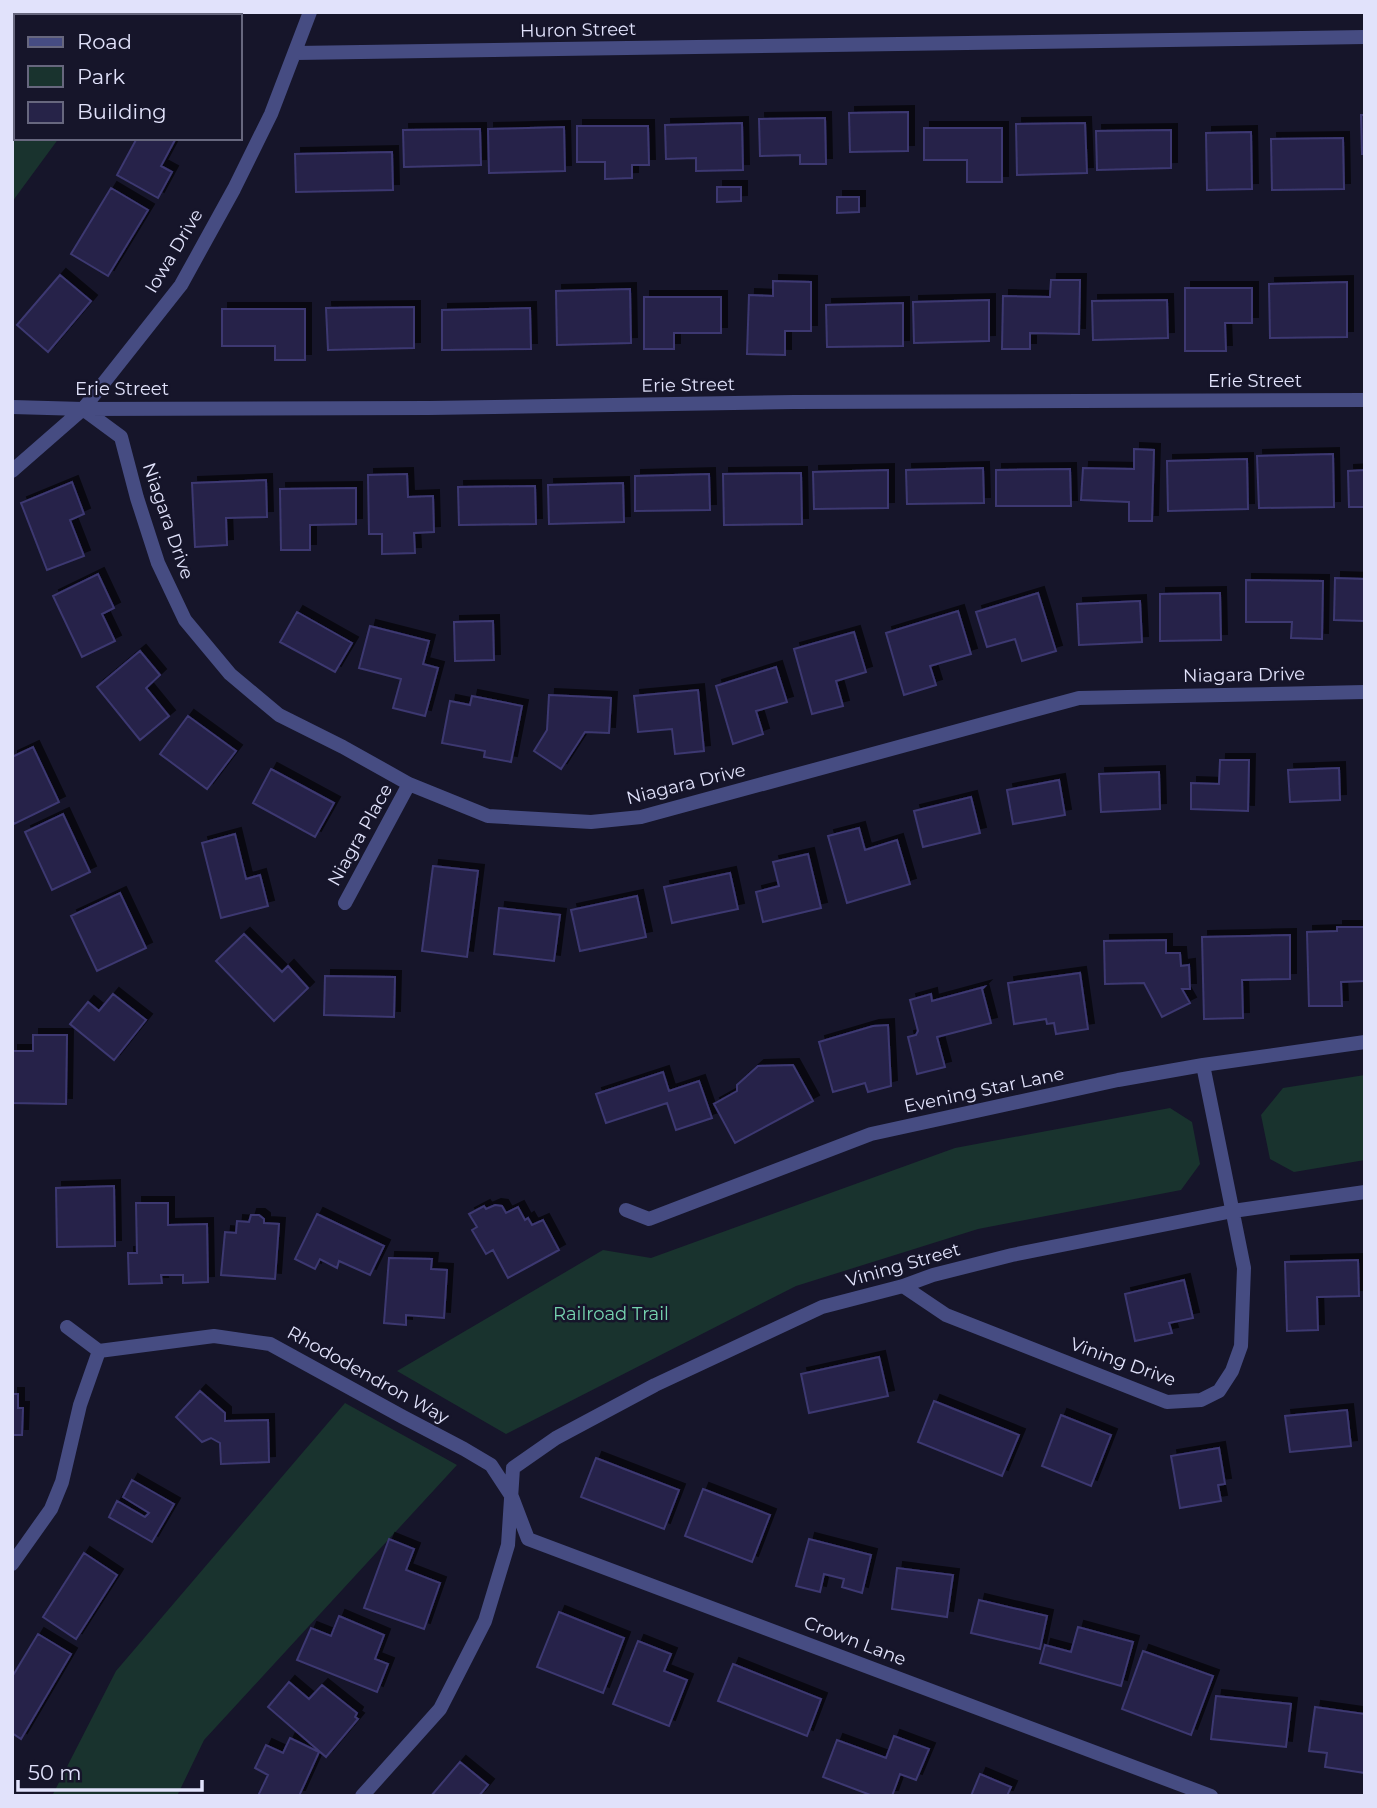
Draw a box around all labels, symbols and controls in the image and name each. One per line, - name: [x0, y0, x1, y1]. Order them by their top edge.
- legend: [14, 14, 242, 140]
- street label: Huron Street: [520, 18, 636, 42]
- text: Road: [77, 29, 132, 54]
- text: Park: [77, 64, 125, 89]
- text: Building: [77, 99, 167, 124]
- street label: Iowa Drive: [140, 205, 208, 297]
- street label: Erie Street: [1208, 370, 1302, 392]
- street label: Erie Street: [641, 373, 735, 397]
- street label: Erie Street: [75, 378, 169, 400]
- street label: Niagara Drive: [138, 460, 198, 582]
- street label: Niagara Drive: [1183, 663, 1305, 687]
- street label: Niagara Drive: [624, 759, 748, 809]
- street label: Niagra Place: [323, 780, 397, 890]
- street label: Evening Star Lane: [902, 1062, 1066, 1118]
- street label: Vining Street: [843, 1238, 963, 1292]
- park label: Railroad Trail: [553, 1303, 669, 1325]
- street label: Rhododendron Way: [283, 1321, 453, 1429]
- street label: Vining Drive: [1067, 1333, 1179, 1391]
- street label: Crown Lane: [801, 1611, 909, 1671]
- scale bar: [18, 1748, 201, 1792]
- text: 50 m: [28, 1760, 82, 1785]

